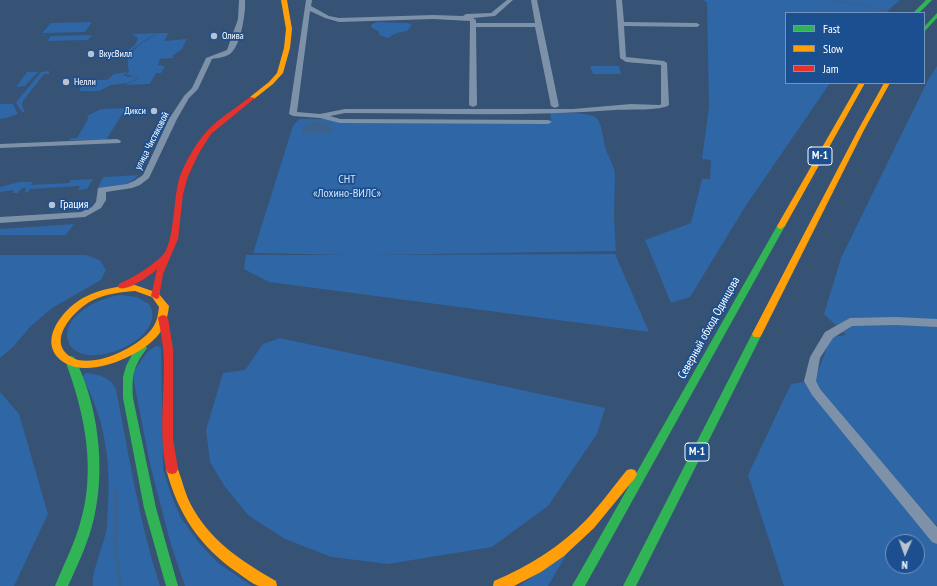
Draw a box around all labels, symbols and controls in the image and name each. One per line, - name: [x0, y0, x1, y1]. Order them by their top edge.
- legend: [785, 12, 925, 84]
- text: Fast: [823, 21, 840, 36]
- place label: Олива: [222, 30, 244, 42]
- marker: Олива: [209, 31, 219, 41]
- text: Slow: [823, 41, 843, 56]
- place label: ВкусВилл: [99, 48, 132, 60]
- marker: ВкусВилл: [86, 49, 96, 59]
- text: Jam: [823, 61, 839, 76]
- place label: Нелли: [74, 76, 96, 88]
- marker: Нелли: [61, 77, 71, 87]
- place label: Дикси: [124, 105, 146, 117]
- marker: Дикси: [149, 106, 159, 116]
- street label: улица Чистяковой: [132, 110, 172, 172]
- road number: М-1: [808, 147, 832, 165]
- park label: СНТ «Лохино-ВИЛС»: [313, 173, 381, 201]
- place label: Грация: [60, 198, 88, 212]
- marker: Грация: [47, 200, 57, 210]
- street label: Северный обход Одинцова: [675, 274, 743, 382]
- road number: М-1: [685, 443, 709, 461]
- north arrow: [885, 534, 925, 574]
- text: N: [901, 558, 908, 572]

